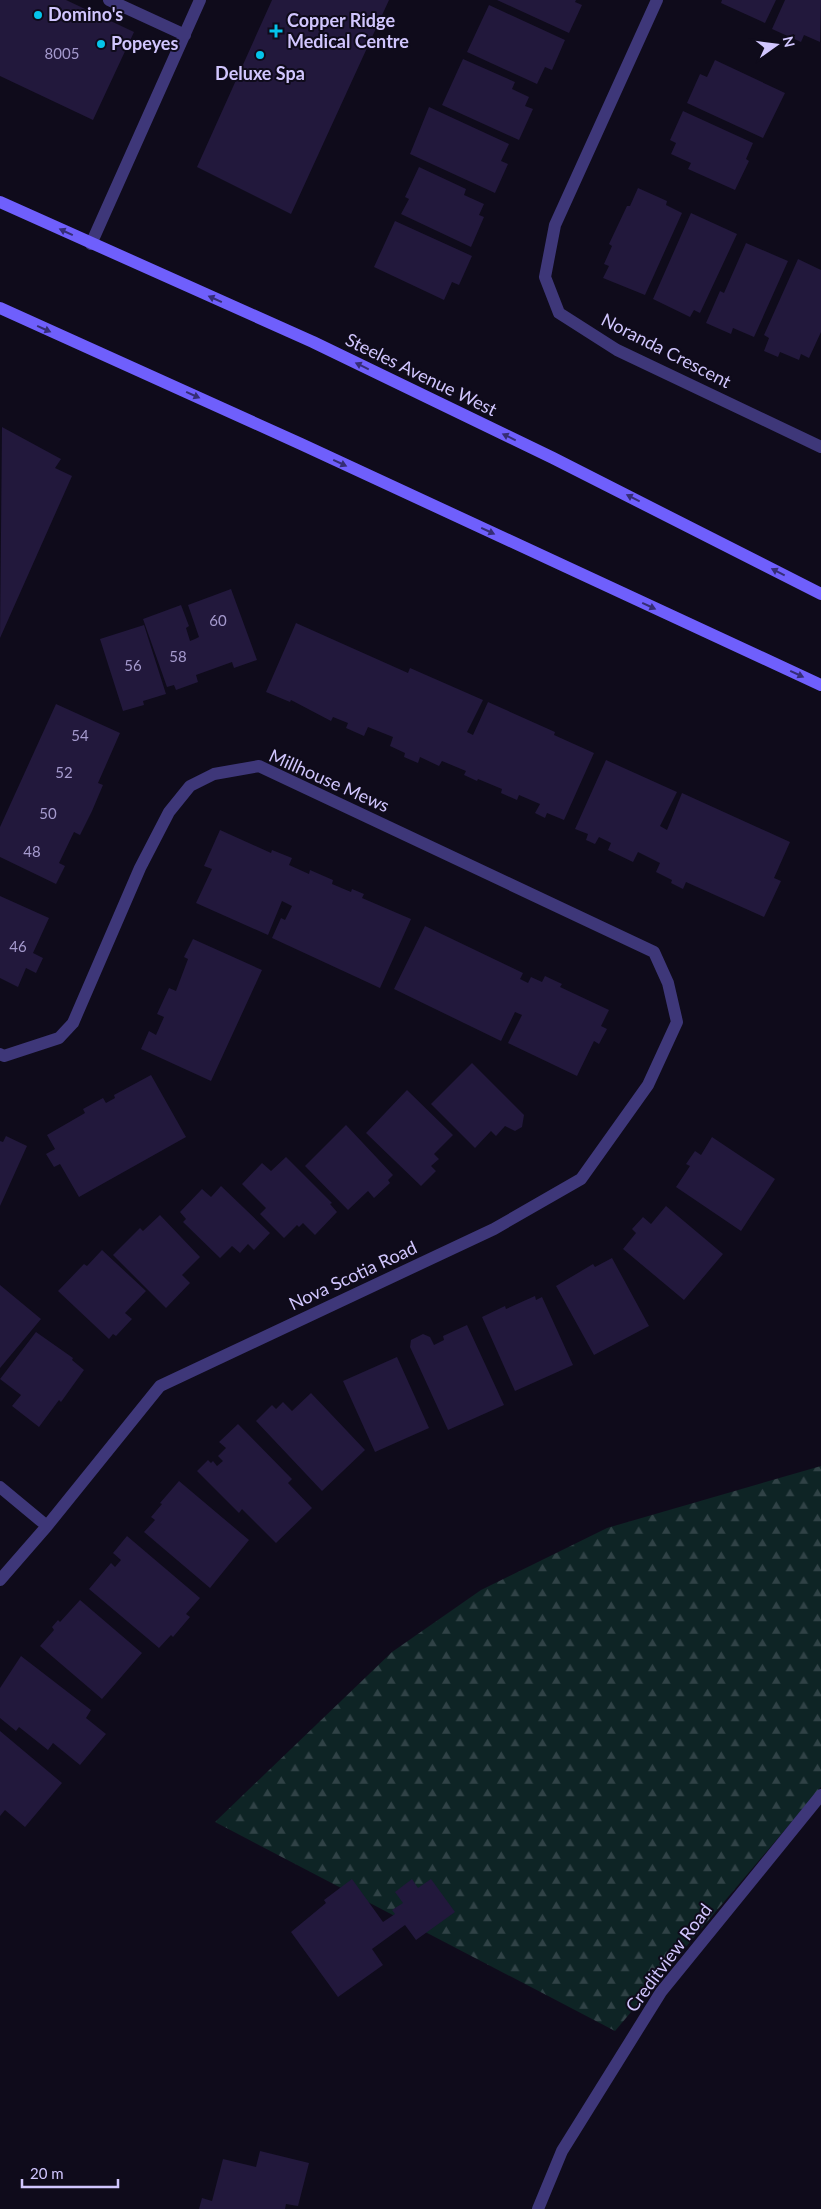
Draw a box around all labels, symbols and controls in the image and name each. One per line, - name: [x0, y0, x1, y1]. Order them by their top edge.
- place label: Domino's: [48, 3, 123, 25]
- marker: Domino's: [32, 9, 44, 21]
- place label: Copper Ridge Medical Centre: [287, 9, 409, 52]
- north arrow: [751, 20, 801, 70]
- marker: Copper Ridge Medical Centre: [269, 24, 283, 38]
- place label: Popeyes: [111, 32, 178, 54]
- text: N: [780, 34, 799, 49]
- marker: Popeyes: [95, 38, 107, 50]
- house number: 8005: [45, 44, 79, 62]
- marker: Deluxe Spa: [254, 49, 266, 61]
- place label: Deluxe Spa: [215, 62, 305, 84]
- one-way arrow: [59, 228, 73, 236]
- one-way arrow: [208, 294, 222, 302]
- street label: Noranda Crescent: [598, 308, 735, 392]
- one-way arrow: [37, 325, 51, 333]
- street label: Steeles Avenue West: [342, 328, 501, 421]
- one-way arrow: [355, 362, 370, 370]
- one-way arrow: [186, 392, 200, 400]
- one-way arrow: [502, 432, 516, 440]
- one-way arrow: [333, 458, 348, 467]
- one-way arrow: [625, 494, 640, 502]
- one-way arrow: [481, 527, 495, 535]
- one-way arrow: [770, 568, 785, 576]
- one-way arrow: [642, 602, 656, 610]
- house number: 60: [209, 611, 227, 629]
- house number: 58: [169, 647, 187, 665]
- house number: 56: [124, 656, 142, 674]
- one-way arrow: [790, 671, 804, 679]
- house number: 54: [71, 726, 89, 744]
- street label: Millhouse Mews: [266, 744, 393, 817]
- house number: 52: [55, 763, 73, 781]
- house number: 50: [39, 804, 57, 822]
- house number: 48: [23, 842, 41, 860]
- house number: 46: [9, 937, 27, 955]
- street label: Nova Scotia Road: [285, 1236, 420, 1314]
- street label: Creditview Road: [620, 1899, 716, 2016]
- scale bar: [22, 2156, 119, 2188]
- text: 20 m: [30, 2164, 64, 2182]

